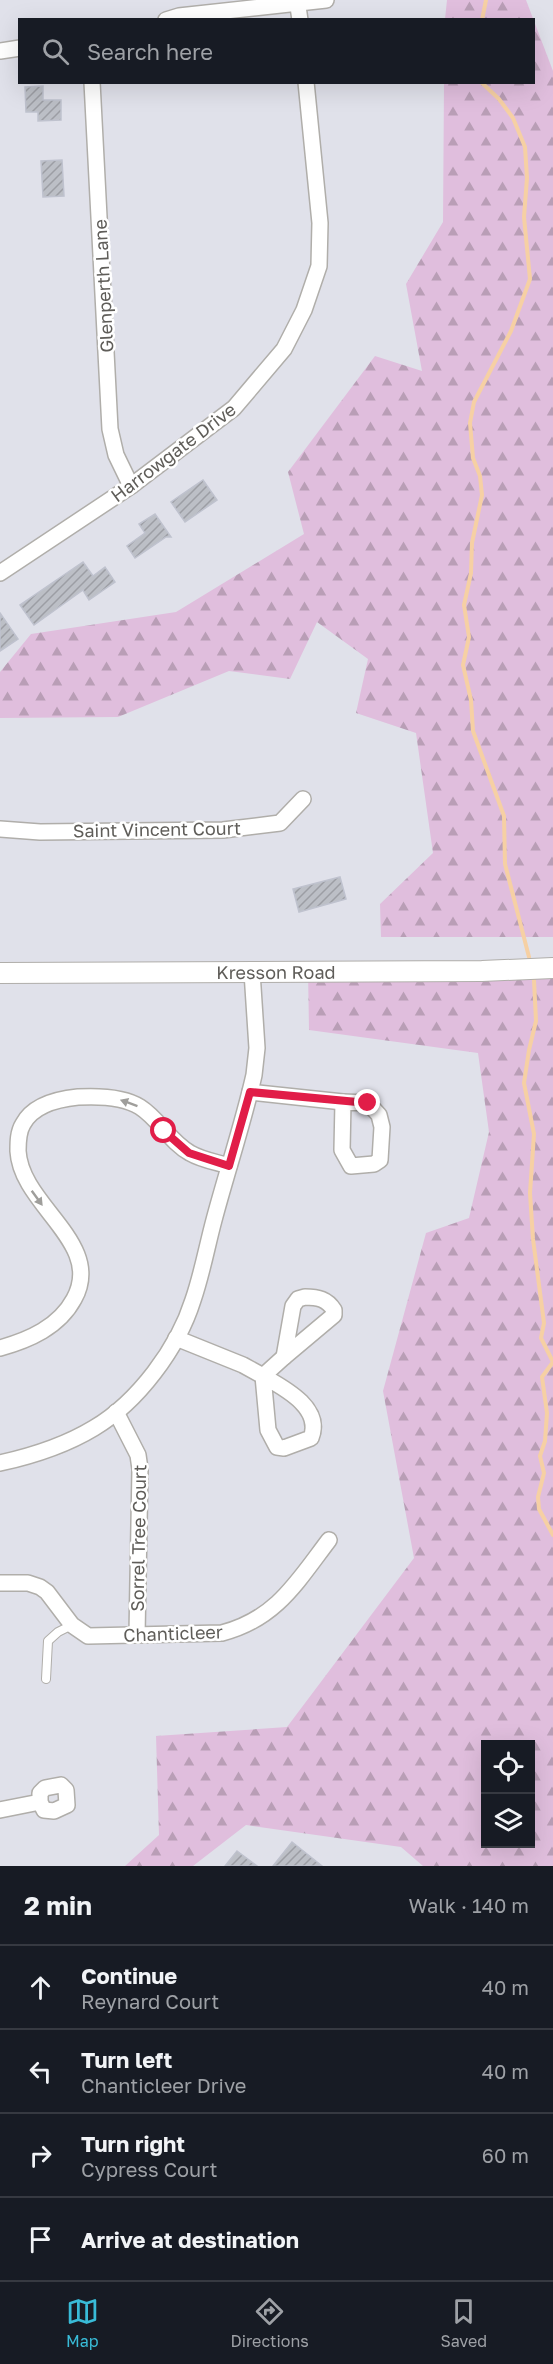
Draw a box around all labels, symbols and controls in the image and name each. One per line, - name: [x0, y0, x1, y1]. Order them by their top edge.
- search box: [18, 18, 535, 84]
- icon: search: [39, 35, 72, 68]
- text: Search here: [87, 38, 213, 65]
- street label: Glenperth Lane: [89, 219, 117, 353]
- street label: Harrowgate Drive: [106, 398, 240, 506]
- street label: Saint Vincent Court: [73, 817, 241, 841]
- street label: Kresson Road: [216, 961, 336, 983]
- route end: [354, 1089, 380, 1115]
- one-way arrow: [119, 1098, 137, 1108]
- route start: [150, 1117, 176, 1143]
- one-way arrow: [31, 1190, 43, 1205]
- street label: Sorrel Tree Court: [126, 1464, 150, 1612]
- street label: Chanticleer: [123, 1620, 223, 1646]
- map controls: [481, 1740, 535, 1848]
- button: locate: [481, 1740, 535, 1794]
- button: layers: [481, 1794, 535, 1848]
- text: 2 min: [24, 1890, 92, 1921]
- text: Walk · 140 m: [409, 1893, 529, 1917]
- text: Continue: [81, 1962, 177, 1989]
- icon: ahead: [24, 1971, 57, 2004]
- text: 40 m: [482, 1975, 529, 1999]
- text: Reynard Court: [81, 1989, 219, 2013]
- text: Turn left: [81, 2046, 172, 2073]
- icon: left: [24, 2055, 57, 2088]
- text: 40 m: [482, 2059, 529, 2083]
- text: Chanticleer Drive: [81, 2073, 246, 2097]
- text: Turn right: [81, 2130, 185, 2157]
- icon: right: [24, 2139, 57, 2172]
- text: 60 m: [482, 2143, 529, 2167]
- text: Cypress Court: [81, 2157, 217, 2181]
- icon: arrive: [24, 2223, 57, 2256]
- text: Arrive at destination: [81, 2226, 299, 2253]
- tab: Map: [66, 2295, 99, 2351]
- tab: Directions: [231, 2295, 309, 2351]
- tab: Saved: [440, 2295, 487, 2351]

